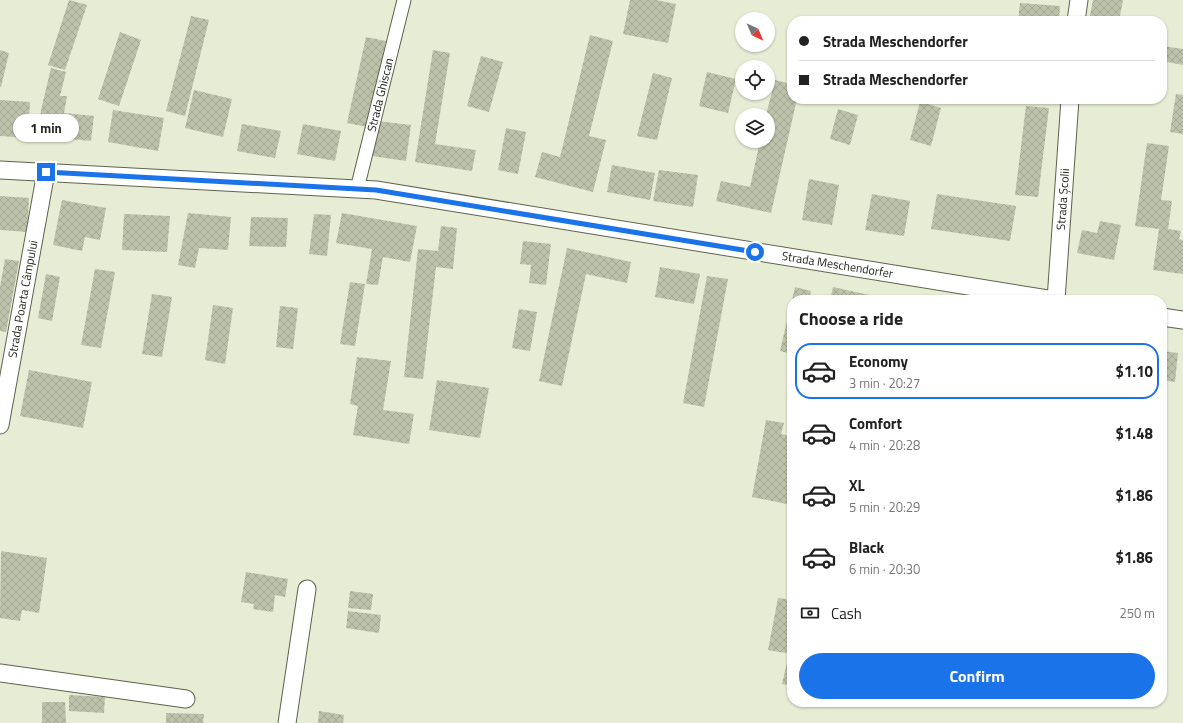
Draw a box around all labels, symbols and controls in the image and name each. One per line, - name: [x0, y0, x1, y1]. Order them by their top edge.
- north arrow: [735, 12, 775, 52]
- map controls: [735, 12, 775, 148]
- text: Strada Meschendorfer: [823, 30, 968, 53]
- street label: Strada Ghiscan: [362, 56, 398, 134]
- button: locate: [735, 60, 775, 100]
- text: Strada Meschendorfer: [823, 68, 968, 91]
- button: layers: [735, 108, 775, 148]
- callout: 1 min: [13, 114, 79, 142]
- text: 1 min: [30, 118, 62, 138]
- route end: [37, 163, 55, 181]
- street label: Strada Școlii: [1051, 168, 1074, 231]
- street label: Strada Poarta Câmpului: [2, 239, 42, 359]
- route start: [746, 243, 764, 261]
- street label: Strada Meschendorfer: [780, 246, 895, 283]
- text: Choose a ride: [799, 305, 903, 332]
- text: Economy: [849, 350, 908, 373]
- icon: car: [801, 353, 837, 389]
- text: $1.10: [1116, 360, 1153, 383]
- text: 3 min · 20:27: [849, 373, 920, 393]
- text: Comfort: [849, 412, 902, 435]
- icon: car: [801, 415, 837, 451]
- text: $1.48: [1116, 422, 1153, 445]
- text: 4 min · 20:28: [849, 435, 920, 455]
- text: XL: [849, 474, 865, 497]
- icon: car: [801, 477, 837, 513]
- text: $1.86: [1116, 484, 1153, 507]
- text: 5 min · 20:29: [849, 497, 920, 517]
- text: Black: [849, 536, 884, 559]
- icon: car: [801, 539, 837, 575]
- text: $1.86: [1116, 546, 1153, 569]
- text: 6 min · 20:30: [849, 559, 920, 579]
- icon: cash: [799, 602, 821, 624]
- text: Cash: [831, 602, 862, 625]
- text: 250 m: [1119, 603, 1155, 623]
- button: Confirm: [799, 653, 1155, 699]

